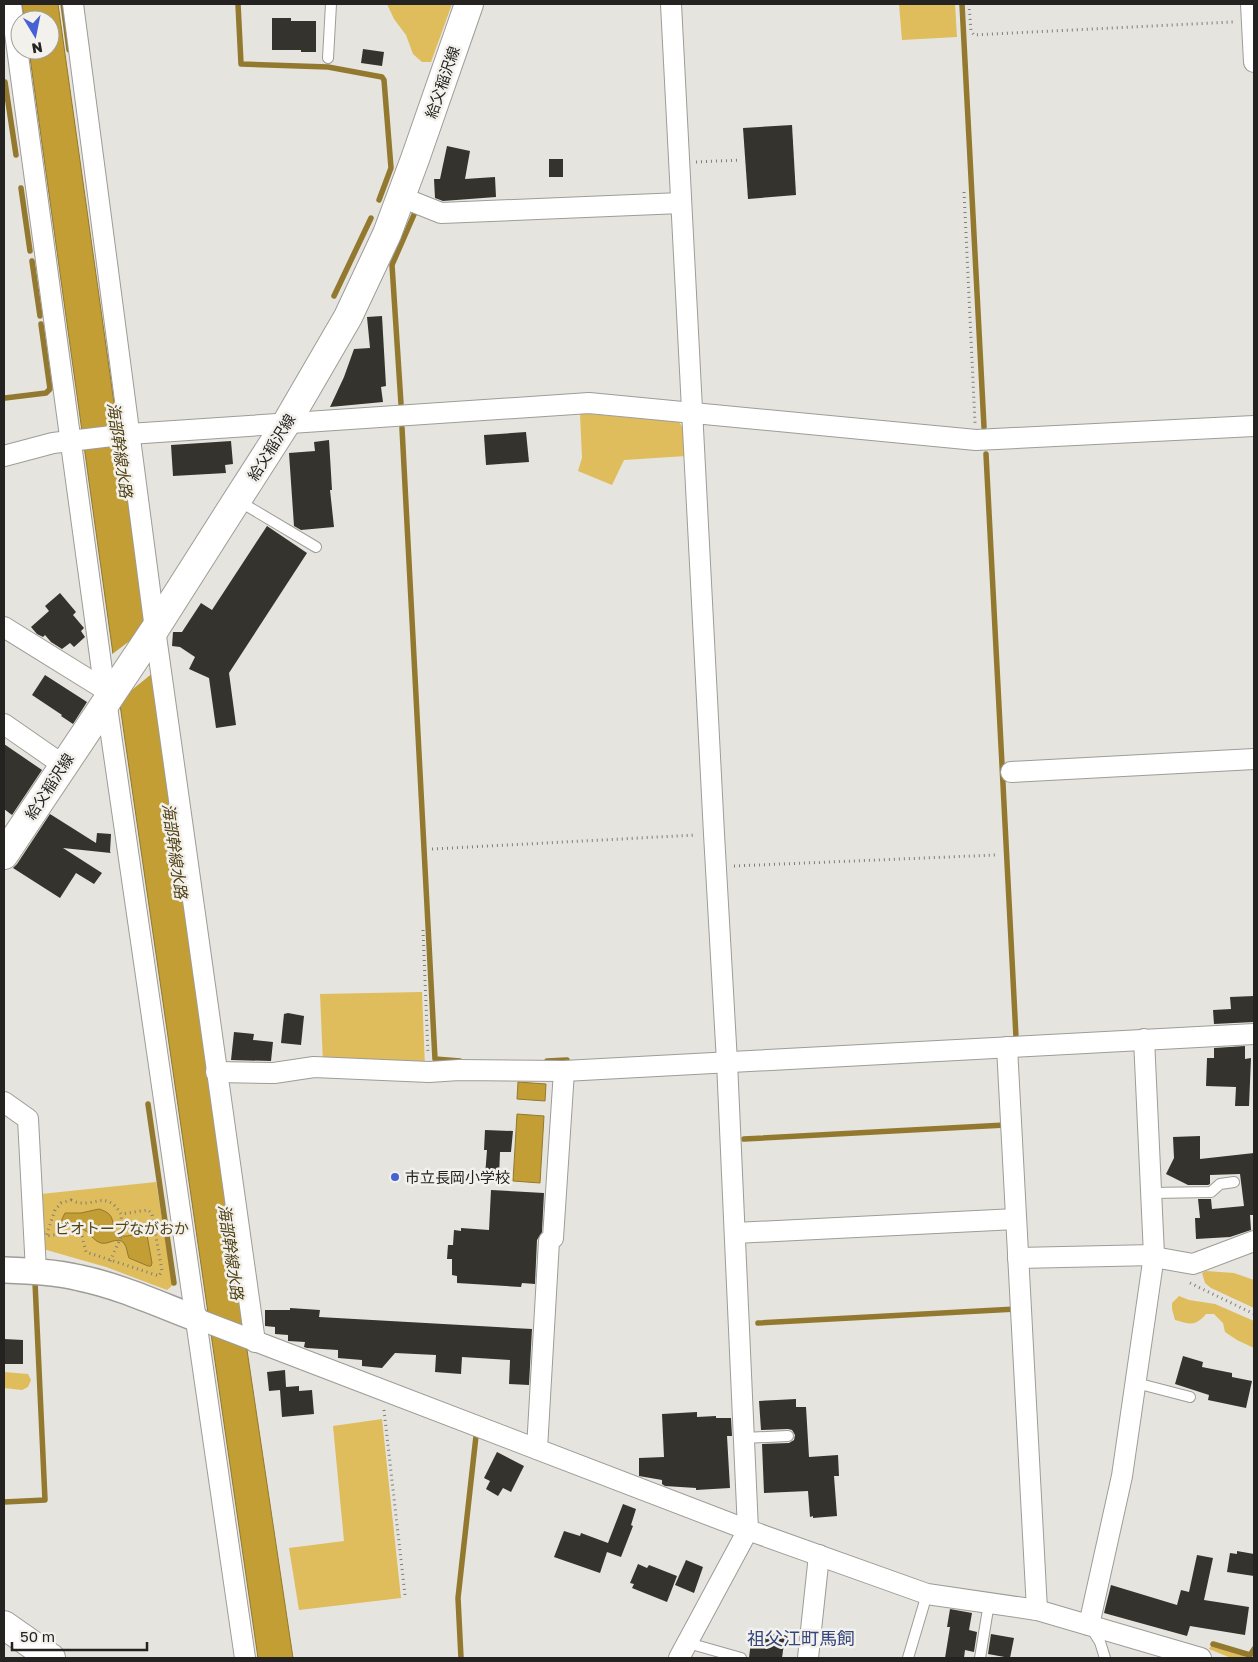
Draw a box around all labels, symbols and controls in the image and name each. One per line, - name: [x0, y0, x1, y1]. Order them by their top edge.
- north arrow: [10, 10, 60, 60]
- text: N: [31, 39, 44, 58]
- street label: 給父稲沢線: [421, 44, 463, 120]
- water label: 海部幹線水路: [103, 401, 137, 501]
- street label: 給父稲沢線: [243, 410, 299, 484]
- street label: 給父稲沢線: [21, 750, 77, 822]
- water label: 海部幹線水路: [158, 802, 192, 902]
- place label: 市立長岡小学校: [405, 1168, 510, 1186]
- marker: 市立長岡小学校: [389, 1171, 401, 1183]
- water label: 海部幹線水路: [214, 1203, 248, 1303]
- park label: ビオトープながおか: [55, 1219, 189, 1237]
- scale bar: [12, 1620, 148, 1652]
- text: 50 m: [20, 1627, 55, 1645]
- district label: 祖父江町馬飼: [747, 1627, 855, 1649]

